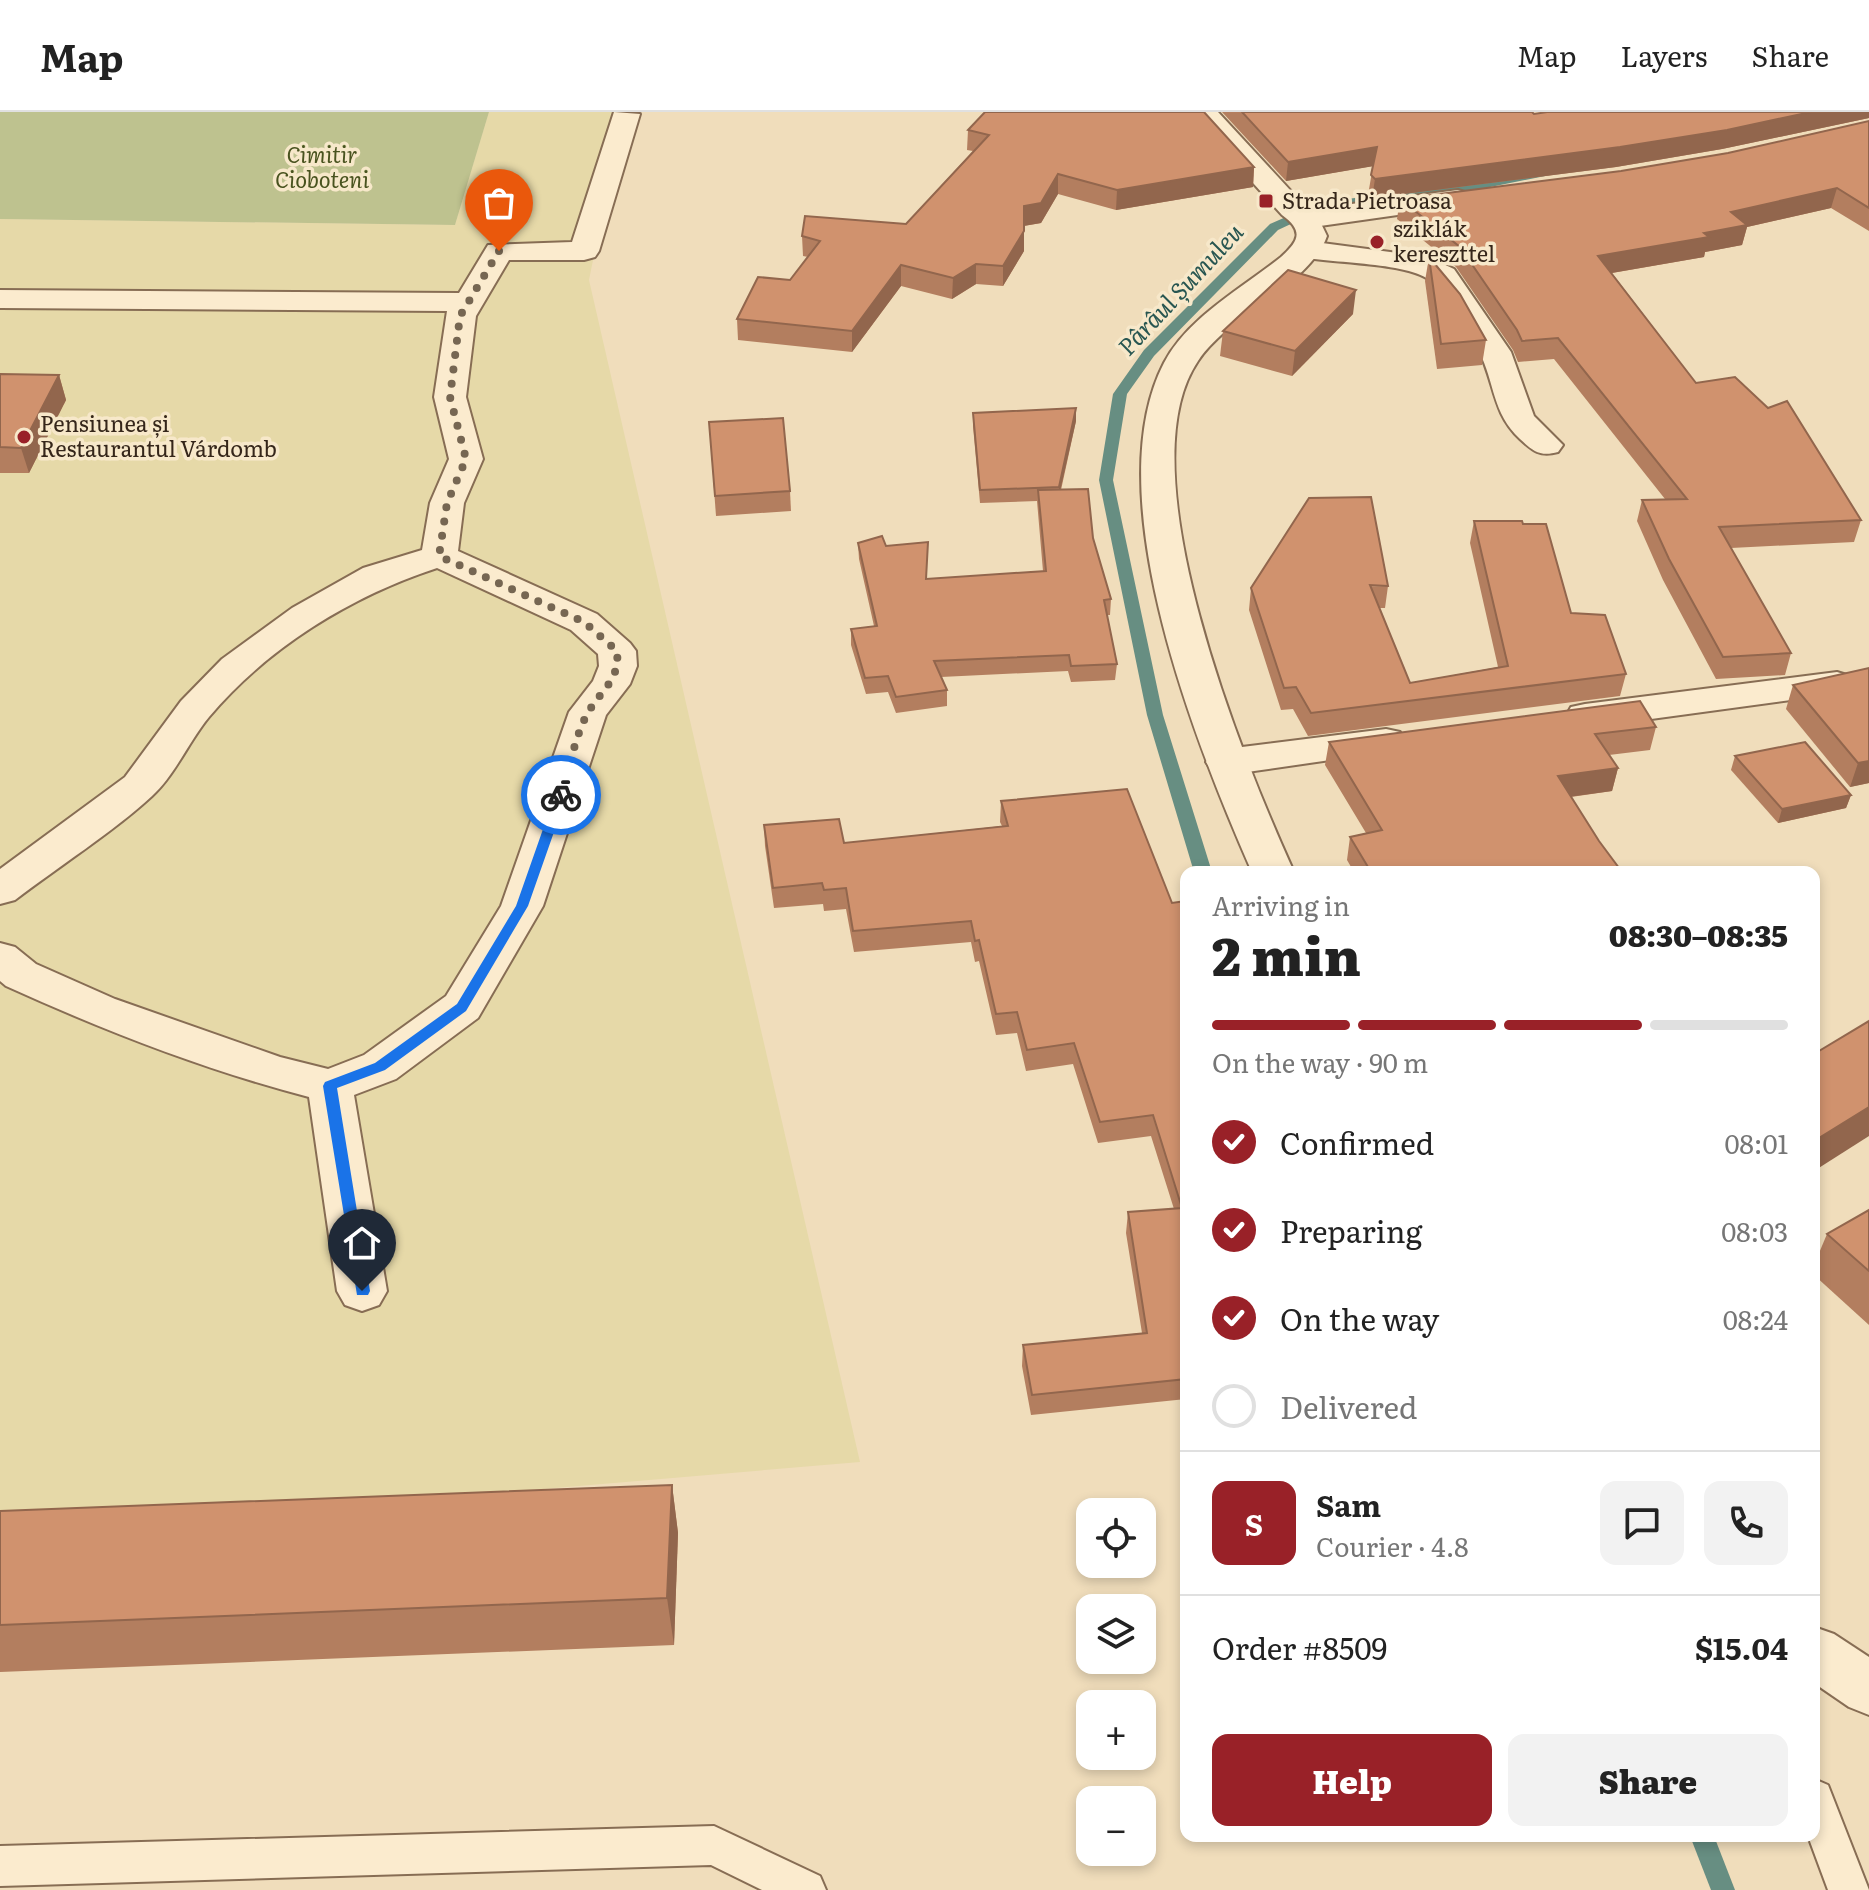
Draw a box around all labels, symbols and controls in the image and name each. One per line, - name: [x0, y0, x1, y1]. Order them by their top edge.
- text: Map: [40, 27, 124, 84]
- text: Map: [1517, 34, 1576, 76]
- text: Layers: [1620, 34, 1707, 76]
- text: Share: [1751, 34, 1829, 76]
- park label: Cimitir Cioboteni: [275, 137, 369, 195]
- pin: [465, 169, 533, 251]
- icon: bag: [477, 181, 521, 225]
- place label: Strada Pietroasa: [1282, 183, 1452, 216]
- marker: Strada Pietroasa: [1257, 192, 1275, 210]
- place label: sziklák kereszttel: [1393, 211, 1495, 269]
- water label: Pârâul Șumuleu: [1109, 214, 1250, 362]
- marker: sziklák kereszttel: [1368, 233, 1386, 251]
- place label: Pensiunea și Restaurantul Várdomb: [40, 406, 277, 464]
- marker: Pensiunea și Restaurantul Várdomb: [15, 428, 33, 446]
- courier: [521, 755, 601, 835]
- icon: bike: [539, 773, 583, 817]
- text: Arriving in: [1212, 885, 1350, 924]
- text: 08:30–08:35: [1609, 912, 1788, 956]
- text: 2 min: [1212, 915, 1361, 992]
- text: On the way · 90 m: [1212, 1042, 1428, 1081]
- icon: check: [1212, 1120, 1256, 1164]
- text: Confirmed: [1280, 1120, 1434, 1164]
- text: 08:01: [1724, 1123, 1788, 1162]
- icon: check: [1212, 1208, 1256, 1252]
- text: Preparing: [1280, 1208, 1422, 1252]
- pin: [328, 1209, 396, 1291]
- text: 08:03: [1721, 1211, 1788, 1250]
- icon: home: [340, 1221, 384, 1265]
- icon: check: [1212, 1296, 1256, 1340]
- text: On the way: [1280, 1296, 1439, 1340]
- text: 08:24: [1723, 1299, 1788, 1338]
- text: Delivered: [1280, 1384, 1417, 1428]
- button: chat: [1600, 1481, 1684, 1565]
- button: phone: [1704, 1481, 1788, 1565]
- text: Sam: [1316, 1482, 1381, 1526]
- map controls: [1076, 1498, 1156, 1866]
- button: locate: [1076, 1498, 1156, 1578]
- text: S: [1245, 1501, 1263, 1545]
- text: Courier · 4.8: [1316, 1526, 1469, 1565]
- button: layers: [1076, 1594, 1156, 1674]
- text: Order #8509: [1212, 1625, 1387, 1669]
- text: $15.04: [1695, 1625, 1788, 1669]
- button: +: [1076, 1690, 1156, 1770]
- button: Help: [1212, 1734, 1492, 1826]
- button: Share: [1508, 1734, 1788, 1826]
- button: −: [1076, 1786, 1156, 1866]

